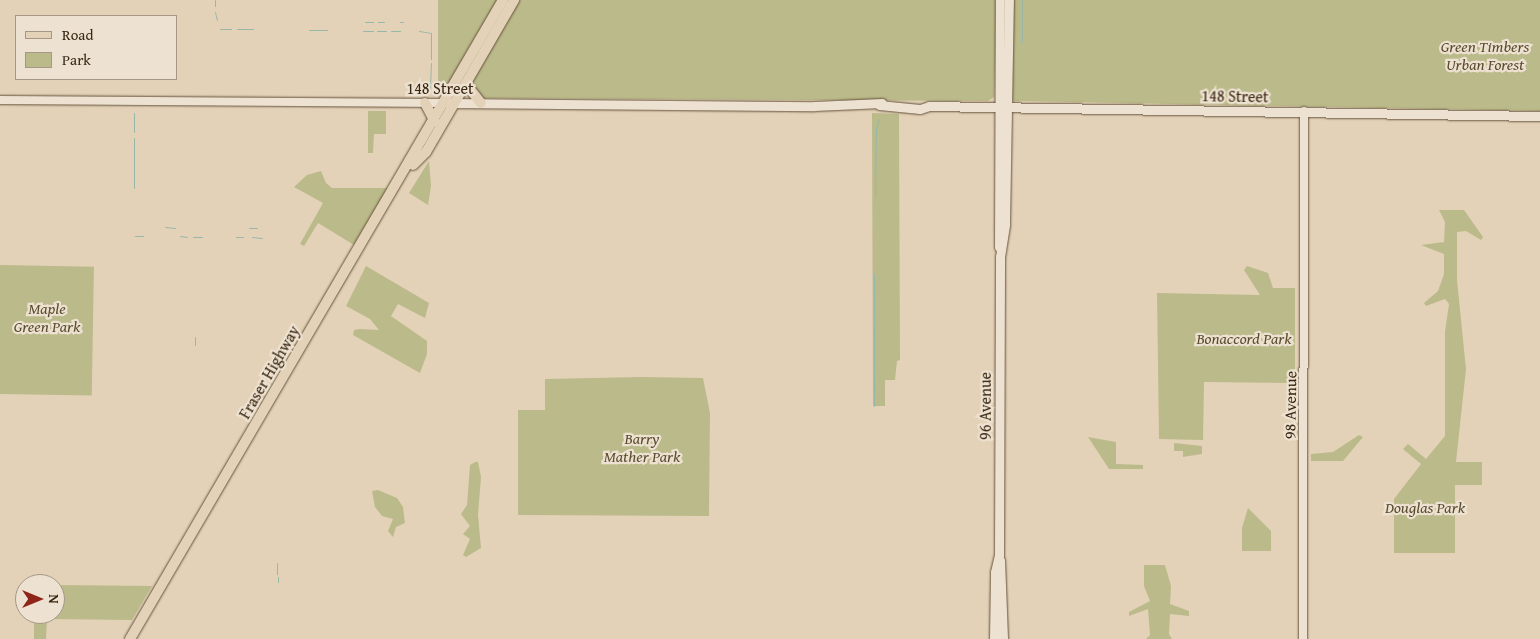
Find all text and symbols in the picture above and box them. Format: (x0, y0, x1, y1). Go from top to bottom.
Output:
legend (15, 15, 178, 80)
text: Road (62, 24, 93, 45)
park label: Green Timbers Urban Forest (1441, 36, 1529, 74)
text: Park (62, 49, 91, 70)
street label: 148 Street (406, 78, 474, 98)
street label: 148 Street (1201, 86, 1269, 106)
park label: Maple Green Park (14, 298, 80, 336)
street label: Fraser Highway (235, 322, 303, 422)
park label: Bonaccord Park (1196, 328, 1292, 348)
street label: 98 Avenue (1280, 371, 1300, 439)
street label: 96 Avenue (975, 372, 995, 440)
park label: Barry Mather Park (604, 428, 680, 466)
park label: Douglas Park (1385, 497, 1465, 517)
north arrow (15, 574, 65, 624)
text: N (44, 594, 64, 604)

